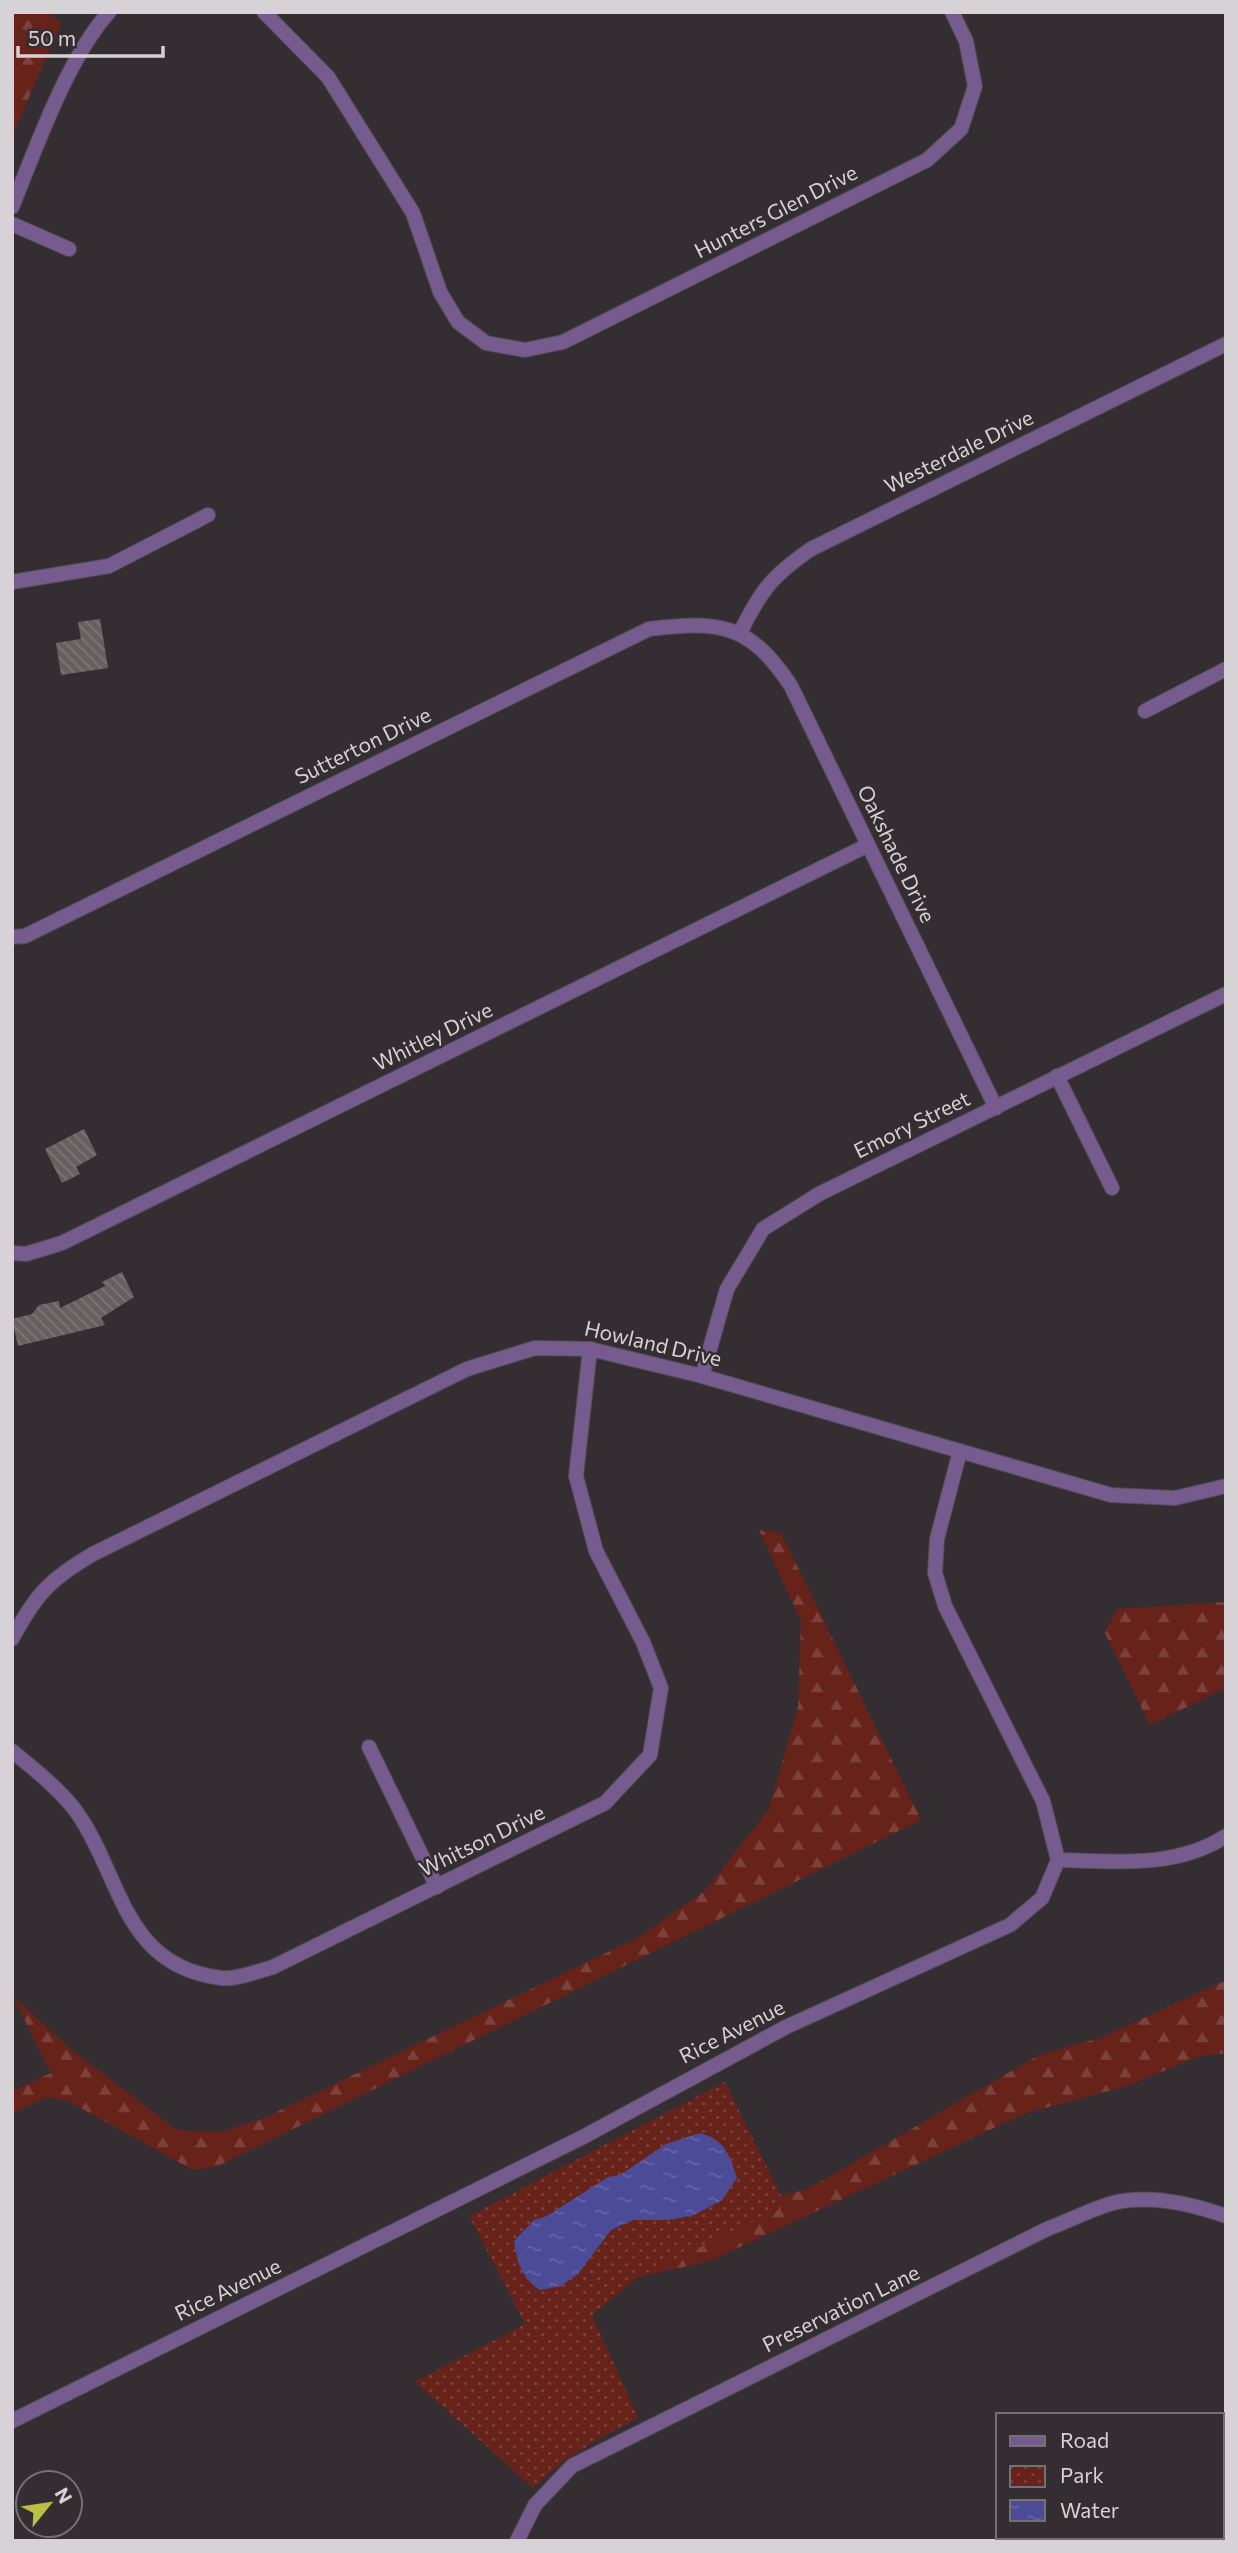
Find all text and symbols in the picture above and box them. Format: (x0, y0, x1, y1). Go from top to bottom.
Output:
scale bar (18, 14, 163, 58)
text: 50 m (28, 25, 76, 50)
street label: Hunters Glen Drive (690, 159, 861, 262)
street label: Westerdale Drive (880, 404, 1037, 497)
street label: Sutterton Drive (290, 701, 435, 788)
street label: Oakshade Drive (853, 780, 941, 926)
street label: Whitley Drive (369, 996, 496, 1075)
street label: Emory Street (849, 1085, 973, 1162)
street label: Howland Drive (582, 1315, 724, 1370)
street label: Whitson Drive (415, 1799, 548, 1881)
street label: Rice Avenue (674, 1993, 788, 2068)
street label: Rice Avenue (170, 2252, 284, 2325)
street label: Preservation Lane (758, 2259, 923, 2356)
legend (996, 2413, 1224, 2539)
text: Road (1060, 2427, 1109, 2452)
text: Park (1060, 2462, 1104, 2487)
north arrow (14, 2469, 84, 2539)
text: N (51, 2483, 78, 2507)
text: Water (1060, 2497, 1119, 2522)

